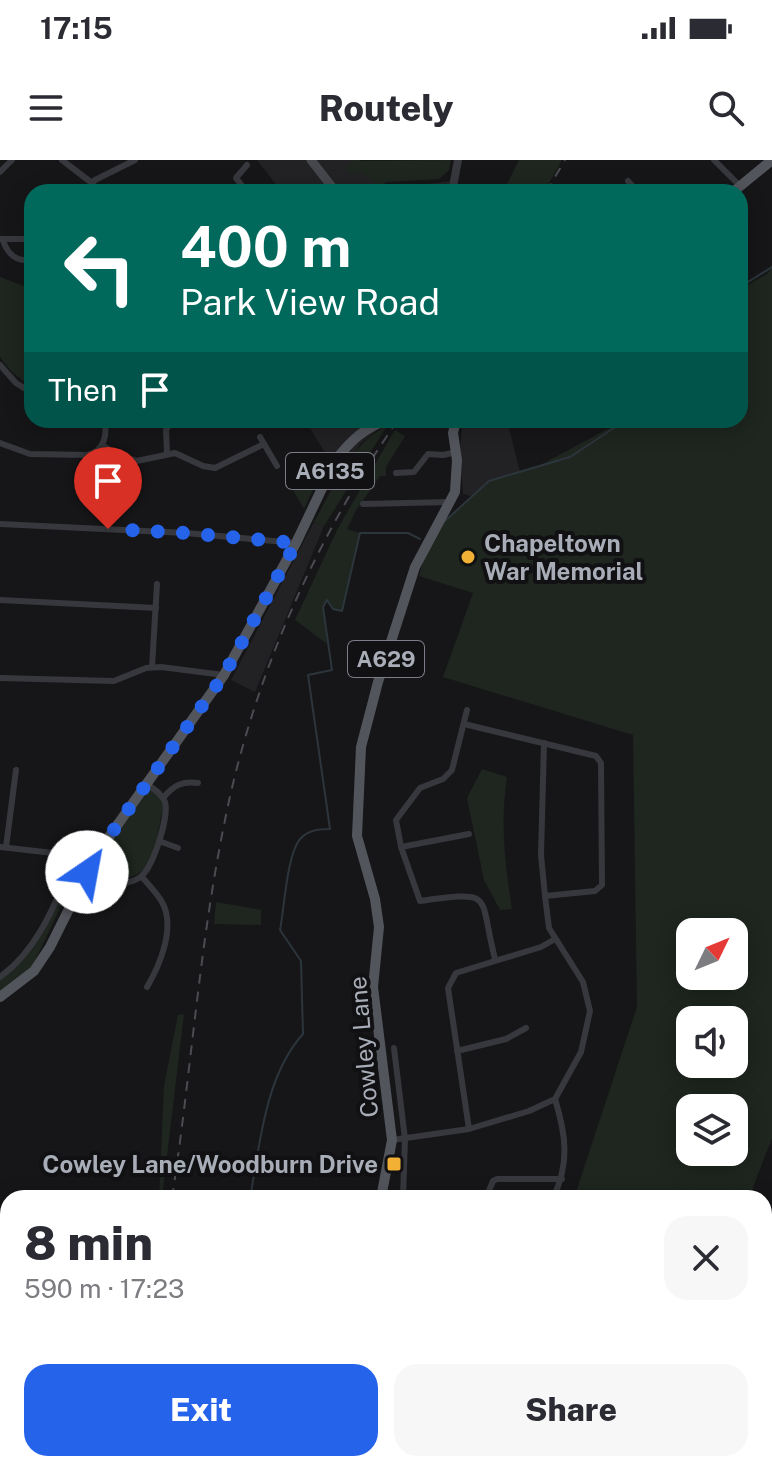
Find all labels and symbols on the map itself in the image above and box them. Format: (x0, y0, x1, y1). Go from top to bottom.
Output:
pin (74, 447, 142, 529)
road number: A6135 (286, 453, 374, 489)
place label: Chapeltown War Memorial (484, 529, 644, 585)
marker: Chapeltown War Memorial (459, 548, 477, 566)
road number: A629 (348, 641, 424, 677)
position arrow (45, 830, 129, 914)
north arrow (676, 918, 748, 990)
street label: Cowley Lane (343, 975, 383, 1119)
place label: Cowley Lane/Woodburn Drive (42, 1150, 378, 1178)
marker: Cowley Lane/Woodburn Drive (385, 1155, 403, 1173)

